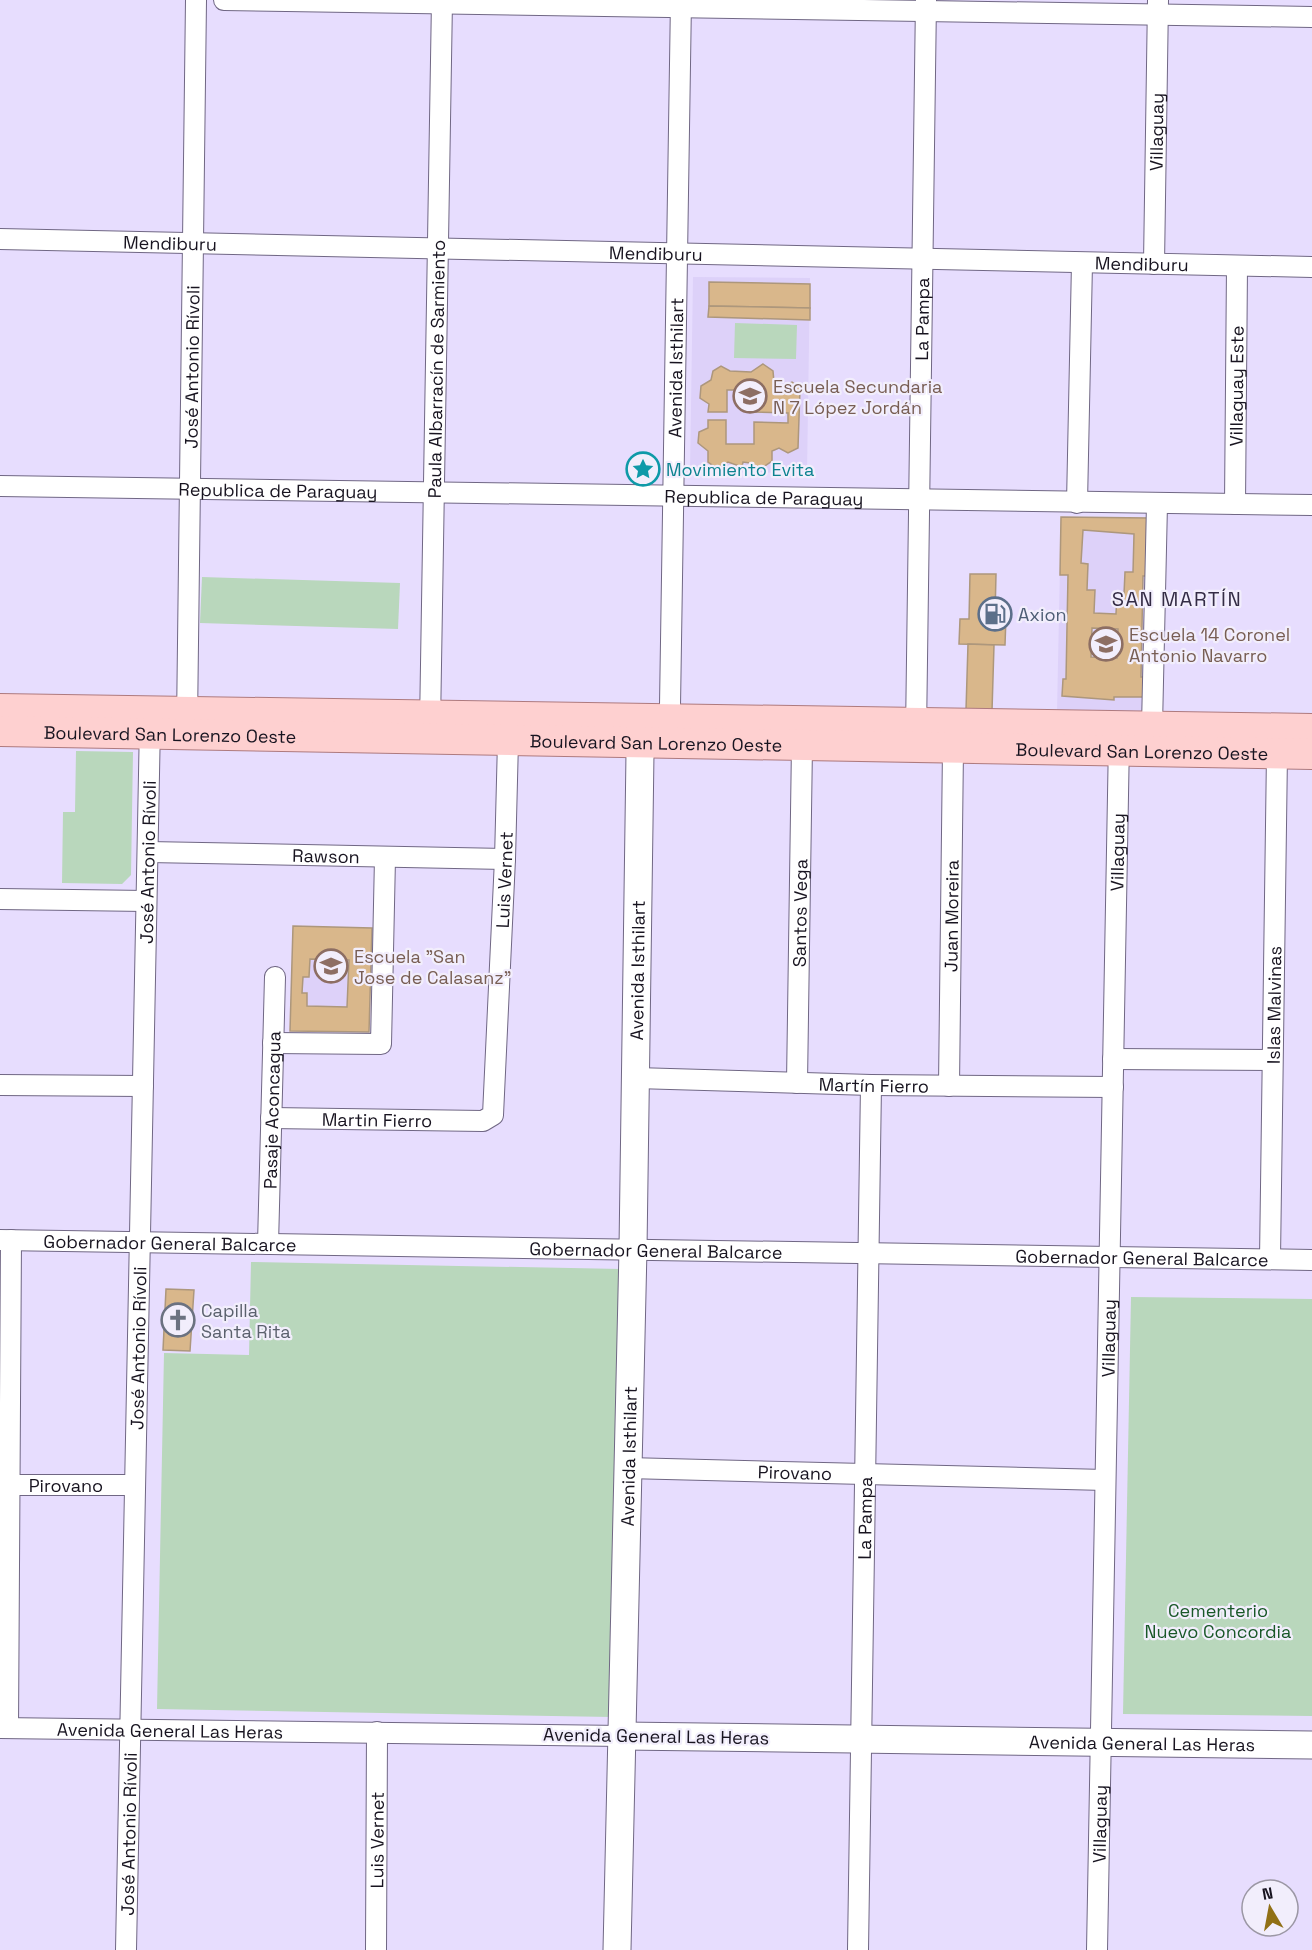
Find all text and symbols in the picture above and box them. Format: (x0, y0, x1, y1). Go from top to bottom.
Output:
street label: Villaguay (1144, 93, 1168, 171)
street label: Mendiburu (123, 230, 217, 255)
street label: Paula Albarracín de Sarmiento (422, 240, 450, 498)
street label: Mendiburu (609, 240, 703, 265)
street label: Mendiburu (1095, 251, 1189, 276)
street label: La Pampa (910, 277, 934, 361)
street label: José Antonio Rívoli (179, 285, 204, 449)
street label: Avenida Isthilart (663, 297, 688, 438)
street label: Villaguay Este (1224, 325, 1248, 447)
place label: Escuela Secundaria N 7 López Jordán (773, 375, 942, 419)
school or university icon: Escuela Secundaria N 7 López Jordán (732, 378, 768, 414)
place icon: Movimiento Evita (625, 451, 661, 487)
place label: Movimiento Evita (666, 458, 814, 481)
street label: Republica de Paraguay (178, 477, 378, 503)
street label: Republica de Paraguay (664, 484, 864, 510)
district label: SAN MARTÍN (1112, 586, 1242, 612)
fuel station icon: Axion (977, 596, 1013, 632)
place label: Axion (1018, 603, 1067, 626)
place label: Escuela 14 Coronel Antonio Navarro (1129, 623, 1290, 667)
school or university icon: Escuela 14 Coronel Antonio Navarro (1088, 626, 1124, 662)
street label: Boulevard San Lorenzo Oeste (43, 720, 297, 748)
street label: Boulevard San Lorenzo Oeste (529, 729, 782, 756)
street label: Boulevard San Lorenzo Oeste (1015, 737, 1268, 765)
street label: José Antonio Rívoli (134, 780, 160, 944)
street label: Villaguay (1105, 813, 1129, 892)
street label: Luis Vernet (490, 831, 517, 929)
street label: Rawson (292, 843, 360, 868)
street label: Santos Vega (787, 859, 812, 967)
street label: Juan Moreira (939, 860, 963, 972)
street label: Avenida Isthilart (624, 900, 649, 1041)
place label: Escuela "San Jose de Calasanz" (354, 945, 511, 989)
street label: Islas Malvinas (1261, 946, 1286, 1064)
school or university icon: Escuela "San Jose de Calasanz" (313, 948, 349, 984)
street label: Pasaje Aconcagua (258, 1031, 285, 1189)
street label: Martín Fierro (818, 1072, 929, 1097)
street label: Martin Fierro (322, 1107, 432, 1132)
street label: Gobernador General Balcarce (43, 1229, 297, 1256)
street label: Gobernador General Balcarce (529, 1237, 783, 1263)
street label: Gobernador General Balcarce (1015, 1244, 1269, 1271)
street label: José Antonio Rívoli (125, 1266, 151, 1430)
place label: Capilla Santa Rita (201, 1299, 291, 1343)
street label: Villaguay (1096, 1299, 1120, 1377)
church icon: Capilla Santa Rita (160, 1302, 196, 1338)
street label: Avenida Isthilart (615, 1386, 641, 1527)
street label: Pirovano (757, 1460, 832, 1485)
street label: Pirovano (29, 1474, 103, 1497)
street label: La Pampa (852, 1476, 877, 1560)
park label: Cementerio Nuevo Concordia (1145, 1599, 1291, 1643)
street label: Avenida General Las Heras (57, 1717, 283, 1743)
street label: Avenida General Las Heras (543, 1723, 769, 1749)
street label: Avenida General Las Heras (1029, 1730, 1255, 1756)
street label: José Antonio Rívoli (115, 1752, 141, 1916)
street label: Villaguay (1087, 1785, 1112, 1863)
street label: Luis Vernet (365, 1792, 388, 1888)
north arrow (1240, 1878, 1300, 1938)
text: N (1260, 1882, 1275, 1905)

